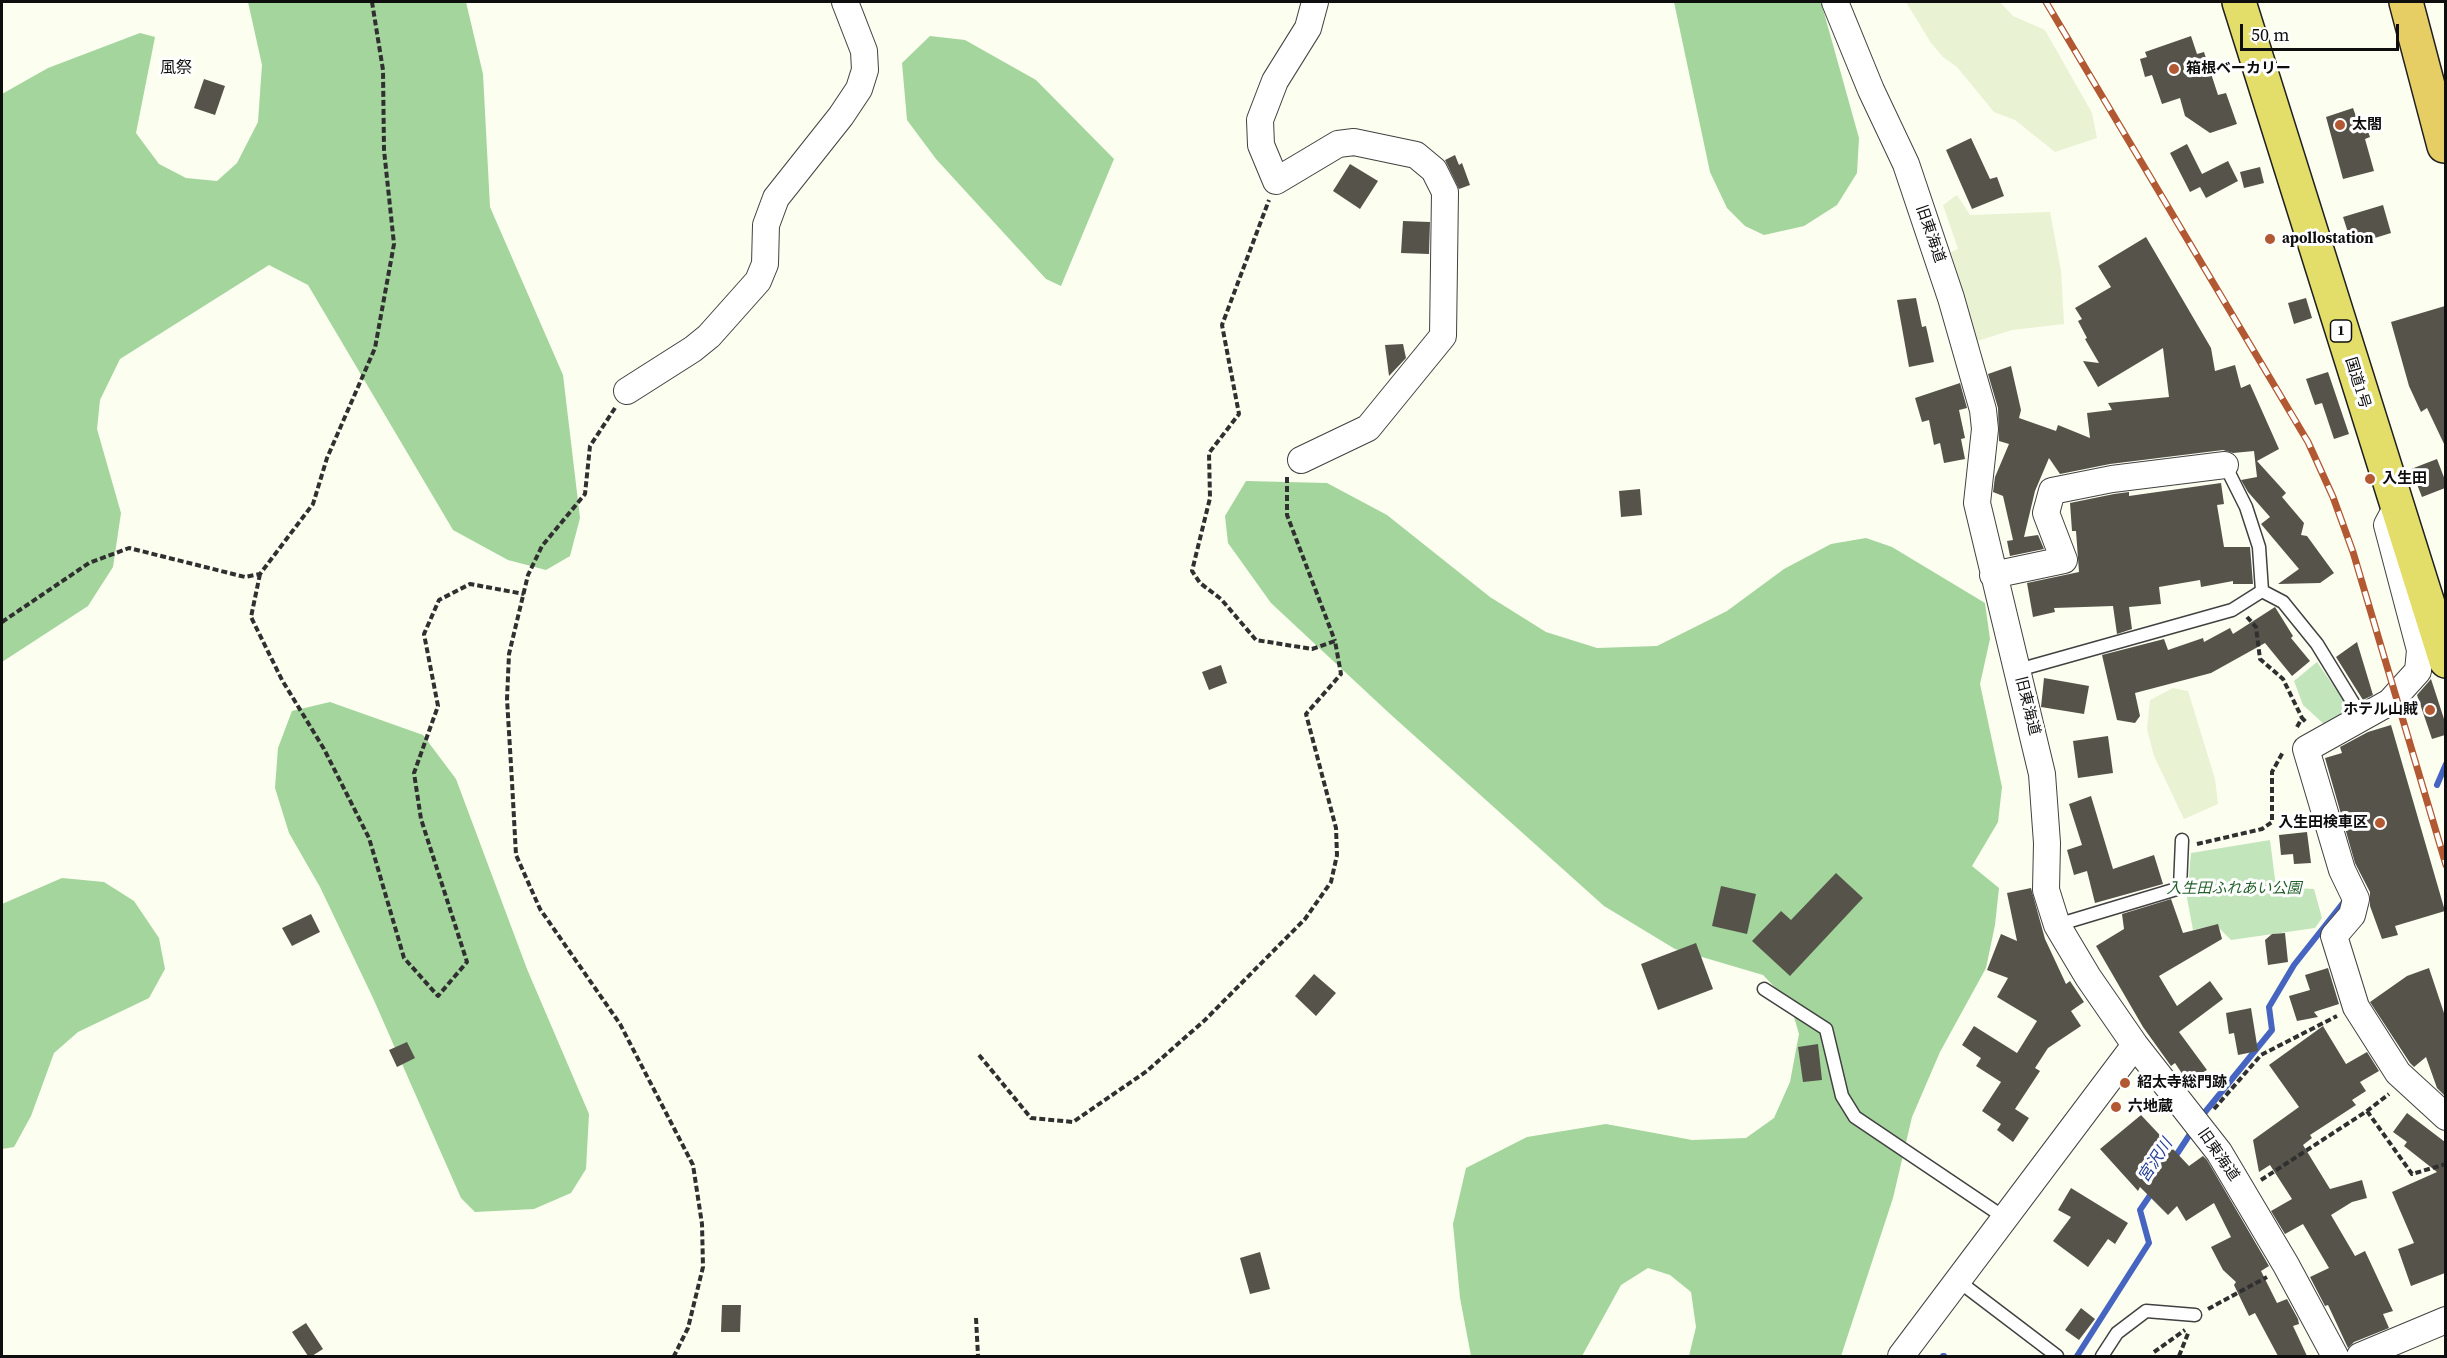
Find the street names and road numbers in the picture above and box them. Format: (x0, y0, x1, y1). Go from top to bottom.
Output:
street label: 旧東海道 (1912, 203, 1948, 265)
road number: 1 (2330, 320, 2352, 342)
street label: 国道1号 (2341, 355, 2373, 411)
street label: 旧東海道 (2011, 675, 2043, 737)
street label: 旧東海道 (2193, 1125, 2243, 1185)

